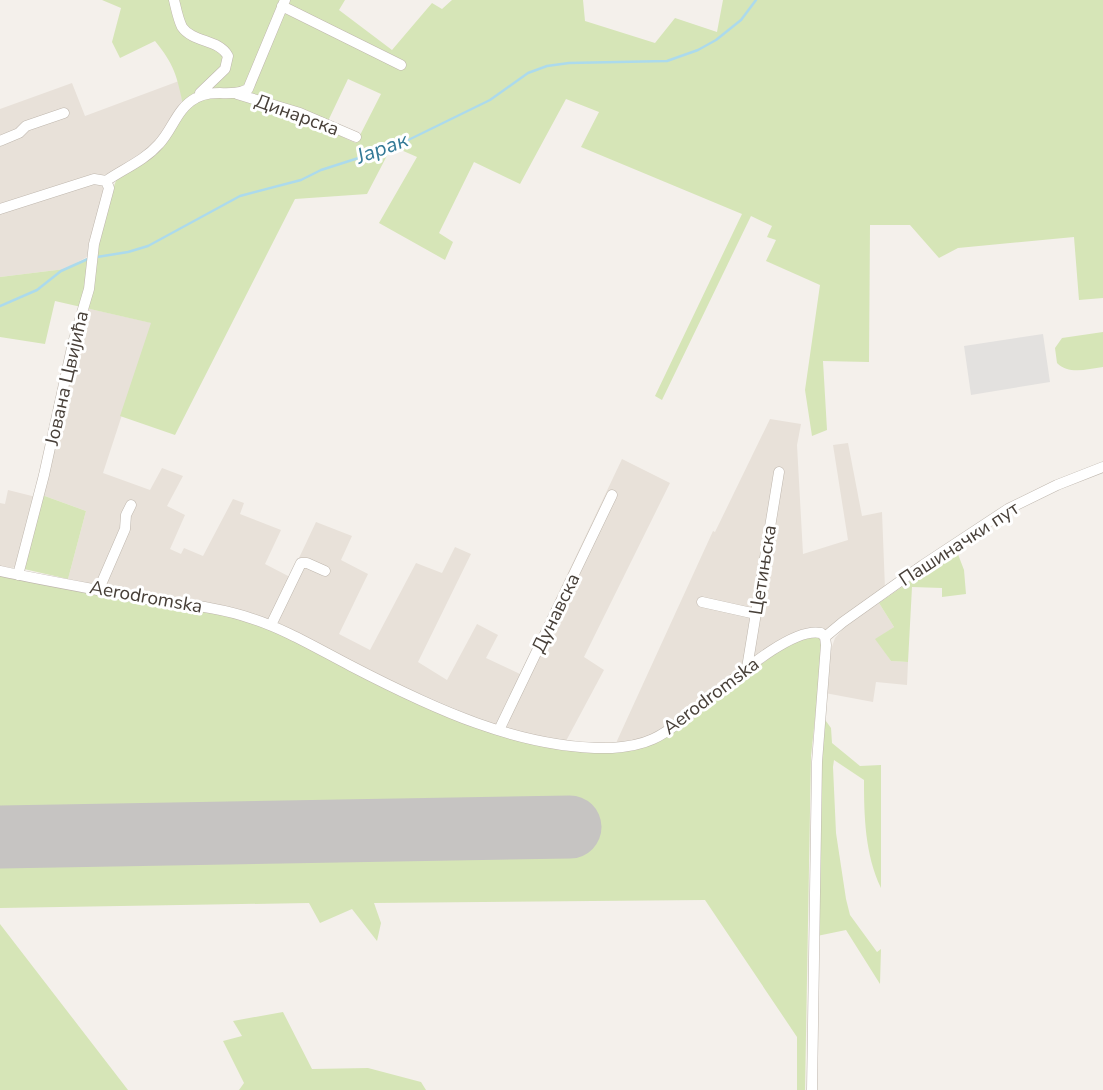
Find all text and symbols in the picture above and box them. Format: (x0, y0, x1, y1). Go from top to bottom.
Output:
street label: Динарска (251, 88, 343, 142)
water label: Јарак (351, 125, 413, 171)
street label: Јована Цвијића (39, 308, 95, 449)
street label: Пашиначки пут (894, 495, 1025, 593)
street label: Цетињска (743, 523, 783, 617)
street label: Дунавска (526, 569, 586, 657)
street label: Aerodromska (87, 574, 205, 620)
street label: Aerodromska (658, 651, 764, 741)

